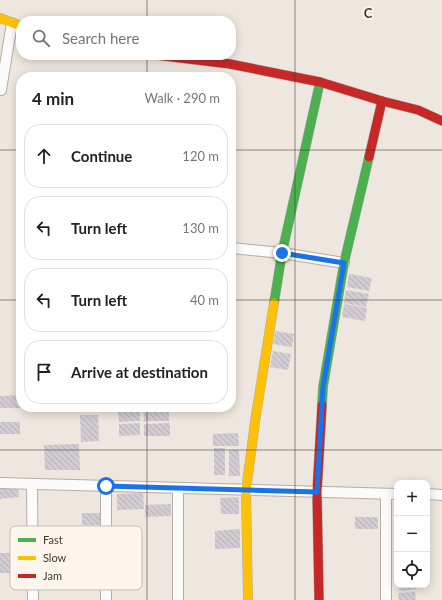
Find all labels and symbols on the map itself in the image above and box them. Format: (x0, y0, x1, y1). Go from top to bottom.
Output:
text: C (364, 5, 373, 21)
route end (273, 244, 291, 262)
route start (97, 477, 115, 495)
legend (10, 526, 142, 590)
text: Fast (43, 533, 63, 546)
text: Slow (43, 551, 67, 564)
text: Jam (43, 569, 62, 582)

